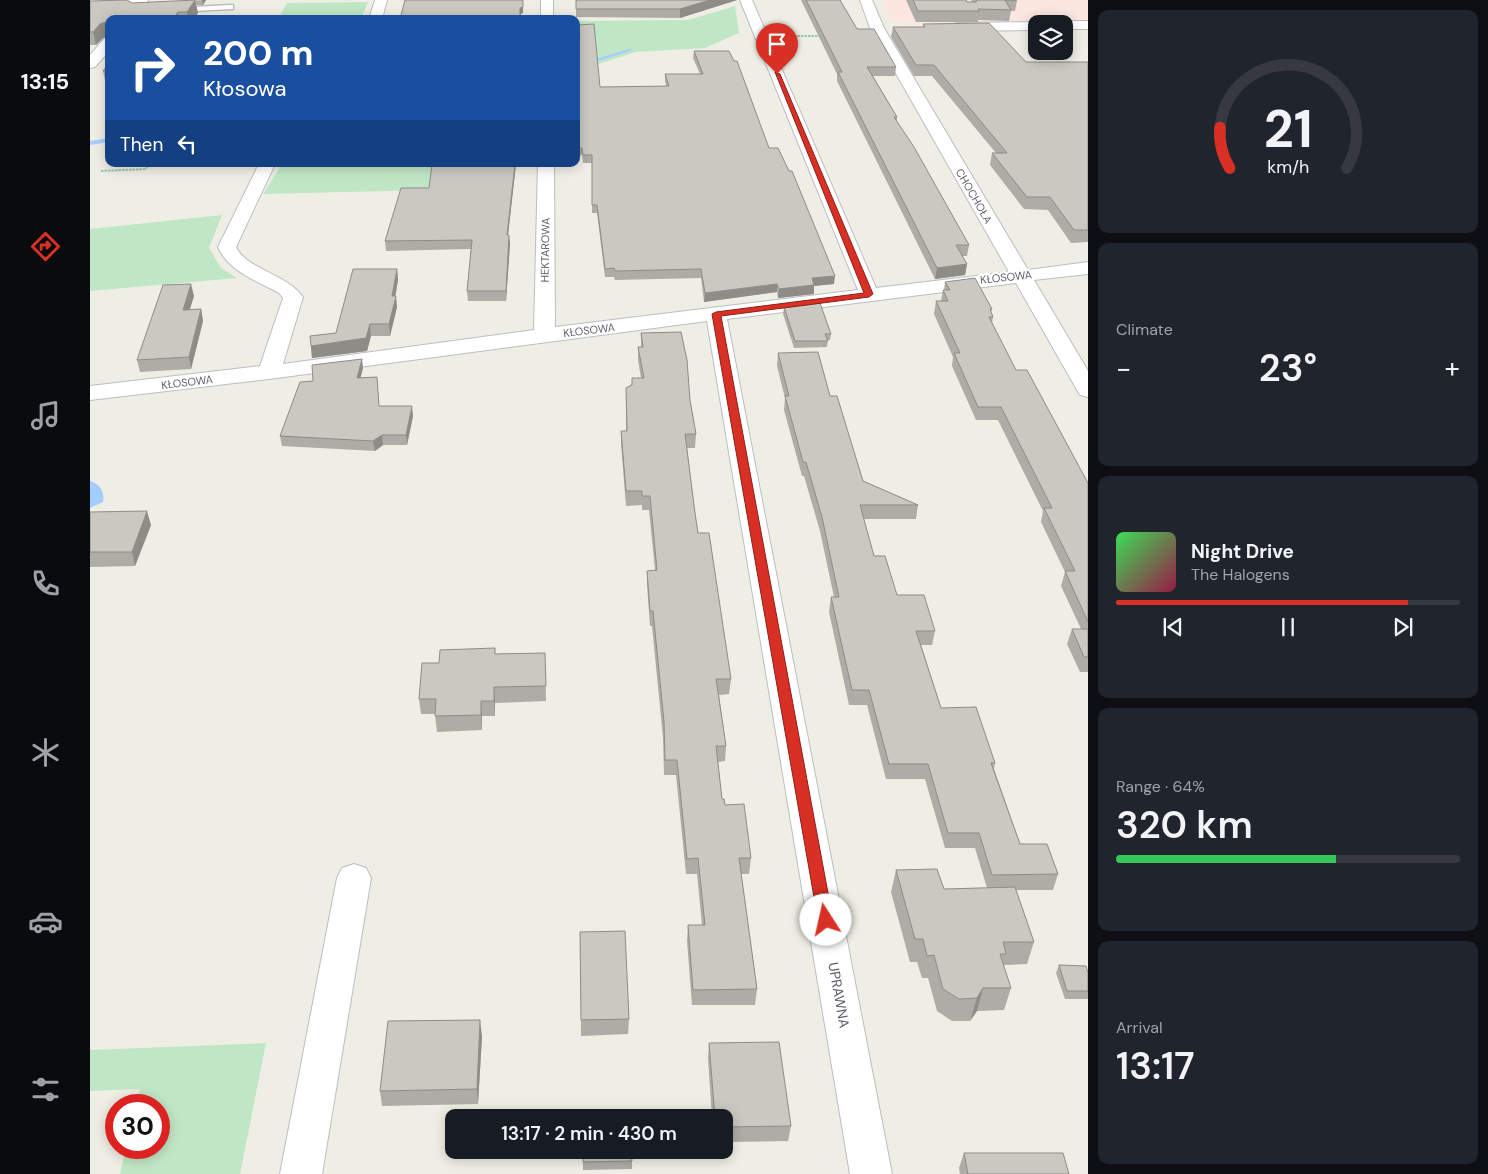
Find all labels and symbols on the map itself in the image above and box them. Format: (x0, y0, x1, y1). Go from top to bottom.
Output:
pin (756, 23, 798, 74)
street label: CHOCHOŁA (953, 166, 995, 226)
street label: HEKTAROWA (537, 218, 553, 282)
street label: KŁOSOWA (979, 267, 1033, 287)
street label: KŁOSOWA (562, 320, 616, 340)
street label: KŁOSOWA (160, 372, 214, 392)
position arrow (799, 893, 851, 945)
street label: UPRAWNA (824, 961, 854, 1029)
speed limit sign: 30 (105, 1094, 170, 1159)

